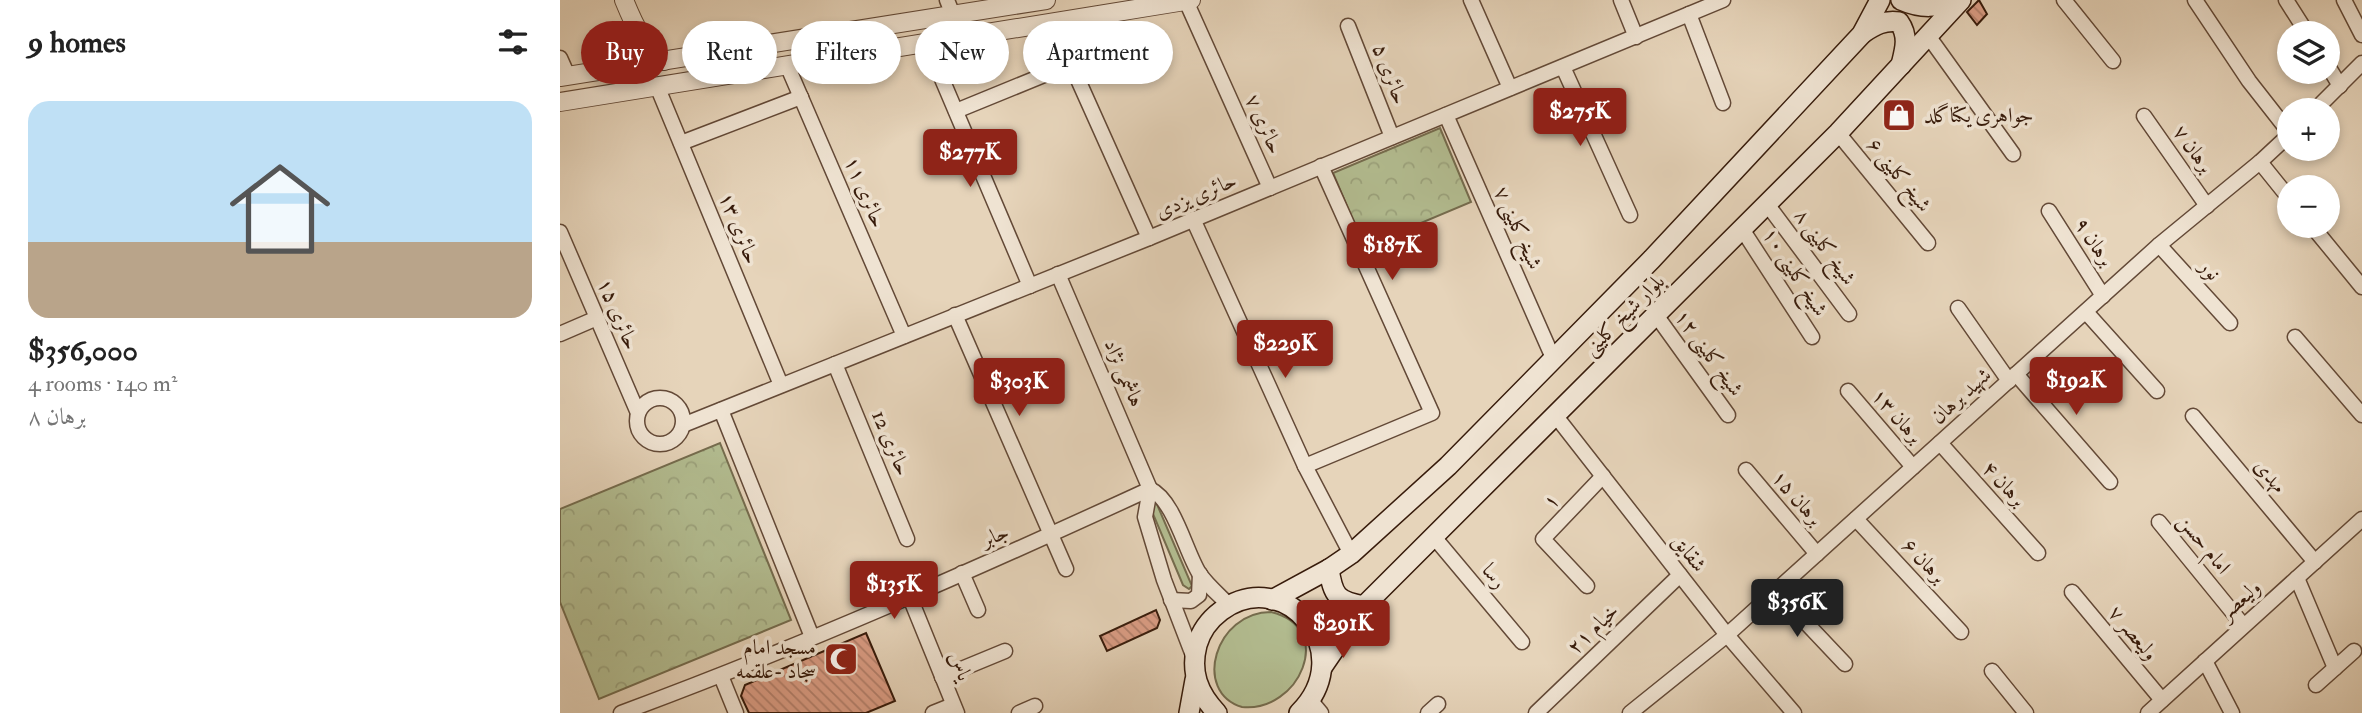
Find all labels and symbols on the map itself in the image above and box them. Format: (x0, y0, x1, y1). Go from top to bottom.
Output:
street label: حائری ۵ (1366, 40, 1414, 108)
pin: $275K (1531, 88, 1629, 148)
street label: حائری ۷ (1239, 90, 1289, 158)
shop icon: جواهری یکتاگلد (1880, 96, 1918, 134)
place label: جواهری یکتاگلد (1924, 102, 2034, 129)
street label: برهان ۷ (2167, 120, 2219, 179)
pin: $277K (921, 130, 1019, 189)
street label: شیخ کلینی ۶ (1857, 132, 1937, 221)
street label: حائری ۱۱ (838, 152, 892, 232)
street label: حائری یزدی (1151, 167, 1241, 225)
street label: شیخ کلینی ۷ (1483, 182, 1548, 276)
street label: حائری ۱۳ (712, 188, 766, 268)
street label: شیخ کلینی ۸ (1784, 203, 1862, 294)
street label: برهان ۹ (2068, 212, 2120, 272)
pin: $187K (1343, 222, 1441, 282)
street label: شیخ کلینی ۱۰ (1752, 222, 1834, 324)
street label: نور (2192, 252, 2227, 286)
street label: بلوار شیخ کلینی (1577, 268, 1674, 365)
street label: حائری ۱۵ (591, 274, 645, 354)
street label: شیخ کلینی ۱۲ (1664, 304, 1749, 405)
pin: $229K (1236, 320, 1334, 380)
street label: هاشمی نژاد (1098, 335, 1150, 411)
pin: $303K (970, 358, 1068, 418)
pin: $192K (2027, 358, 2125, 417)
street label: شهید برهان (1925, 362, 1997, 430)
street label: برهان ۱۳ (1865, 383, 1929, 450)
street label: حائری 12 (865, 406, 917, 480)
street label: مهدی (2248, 453, 2292, 499)
street label: برهان ۴ (1976, 455, 2032, 513)
street label: برهان ۱۵ (1766, 464, 1829, 532)
street label: ۱ (1537, 487, 1565, 515)
street label: امام حسن (2168, 508, 2237, 582)
street label: جابر (975, 518, 1013, 555)
street label: شقایق (1666, 528, 1712, 578)
street label: برهان ۶ (1896, 532, 1952, 590)
street label: رسا (1476, 558, 1512, 594)
pin: $135K (845, 562, 943, 621)
street label: ولیعصر (2212, 574, 2267, 627)
pin: $356K (1748, 580, 1846, 639)
street label: خیام ۲۱ (1561, 598, 1628, 663)
pin: $291K (1294, 600, 1392, 660)
street label: ولیعصر ۷ (2102, 600, 2164, 666)
place label: مسجد امام سجاد -علقمه (736, 634, 816, 685)
mosque icon: مسجد امام سجاد -علقمه (822, 640, 860, 678)
street label: یاس (942, 647, 978, 686)

